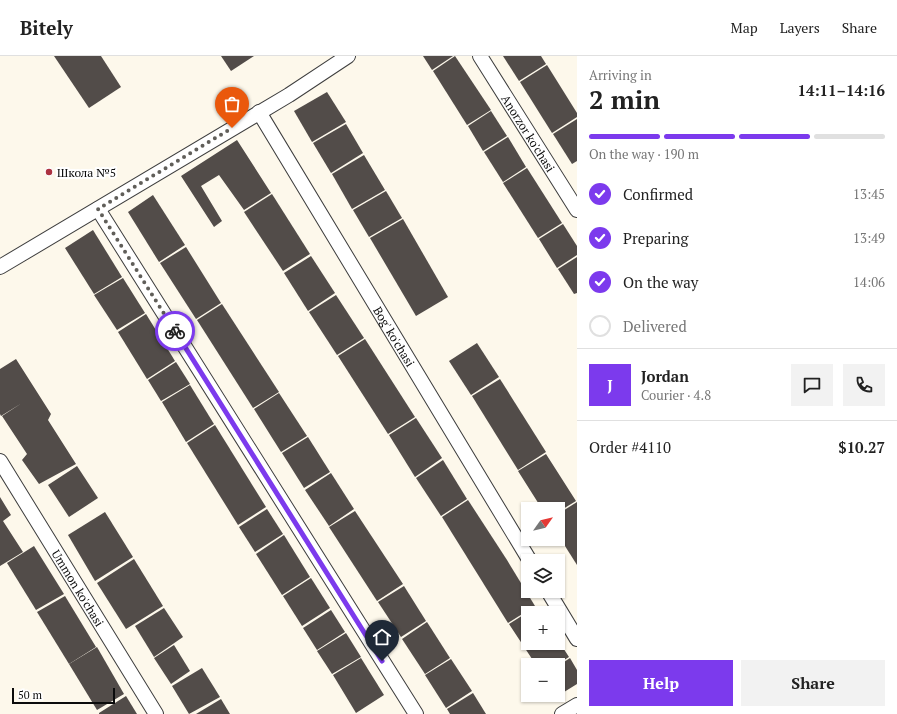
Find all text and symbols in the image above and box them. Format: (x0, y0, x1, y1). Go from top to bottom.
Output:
text: Bitely (20, 15, 73, 40)
text: Map (731, 18, 758, 37)
text: Layers (780, 18, 820, 37)
text: Share (842, 18, 877, 37)
text: Arriving in (589, 66, 652, 84)
text: 14:11–14:16 (798, 80, 885, 100)
text: 2 min (589, 82, 660, 116)
pin (215, 87, 249, 128)
street label: Anorzor ko'chasi (499, 92, 559, 175)
icon: bag (221, 93, 243, 115)
text: On the way · 190 m (589, 145, 699, 163)
place label: Школа №5 (57, 165, 116, 180)
marker: Школа №5 (44, 167, 54, 177)
icon: check (589, 183, 611, 205)
text: Confirmed (623, 184, 693, 204)
text: 13:45 (853, 185, 885, 203)
icon: check (589, 227, 611, 249)
text: Preparing (623, 228, 688, 248)
text: 13:49 (853, 229, 885, 247)
icon: check (589, 271, 611, 293)
text: On the way (623, 272, 698, 292)
text: 14:06 (853, 273, 885, 291)
street label: Bog' ko'chasi (371, 304, 418, 369)
courier (155, 311, 195, 351)
text: Delivered (623, 316, 687, 336)
icon: bike (164, 320, 186, 342)
button: chat (791, 364, 833, 406)
button: phone (843, 364, 885, 406)
text: Jordan (641, 366, 689, 386)
text: J (607, 375, 613, 395)
text: Courier · 4.8 (641, 386, 711, 404)
text: Order #4110 (589, 437, 671, 457)
text: $10.27 (838, 437, 885, 457)
north arrow (521, 502, 565, 546)
map controls (521, 502, 565, 702)
street label: Ummon ko'chasi (49, 547, 108, 629)
button: layers (521, 554, 565, 598)
button: + (521, 606, 565, 650)
pin (365, 620, 399, 661)
icon: home (371, 626, 393, 648)
button: − (521, 658, 565, 702)
button: Help (589, 660, 733, 706)
button: Share (741, 660, 885, 706)
scale bar (12, 686, 115, 705)
text: 50 m (18, 688, 42, 702)

